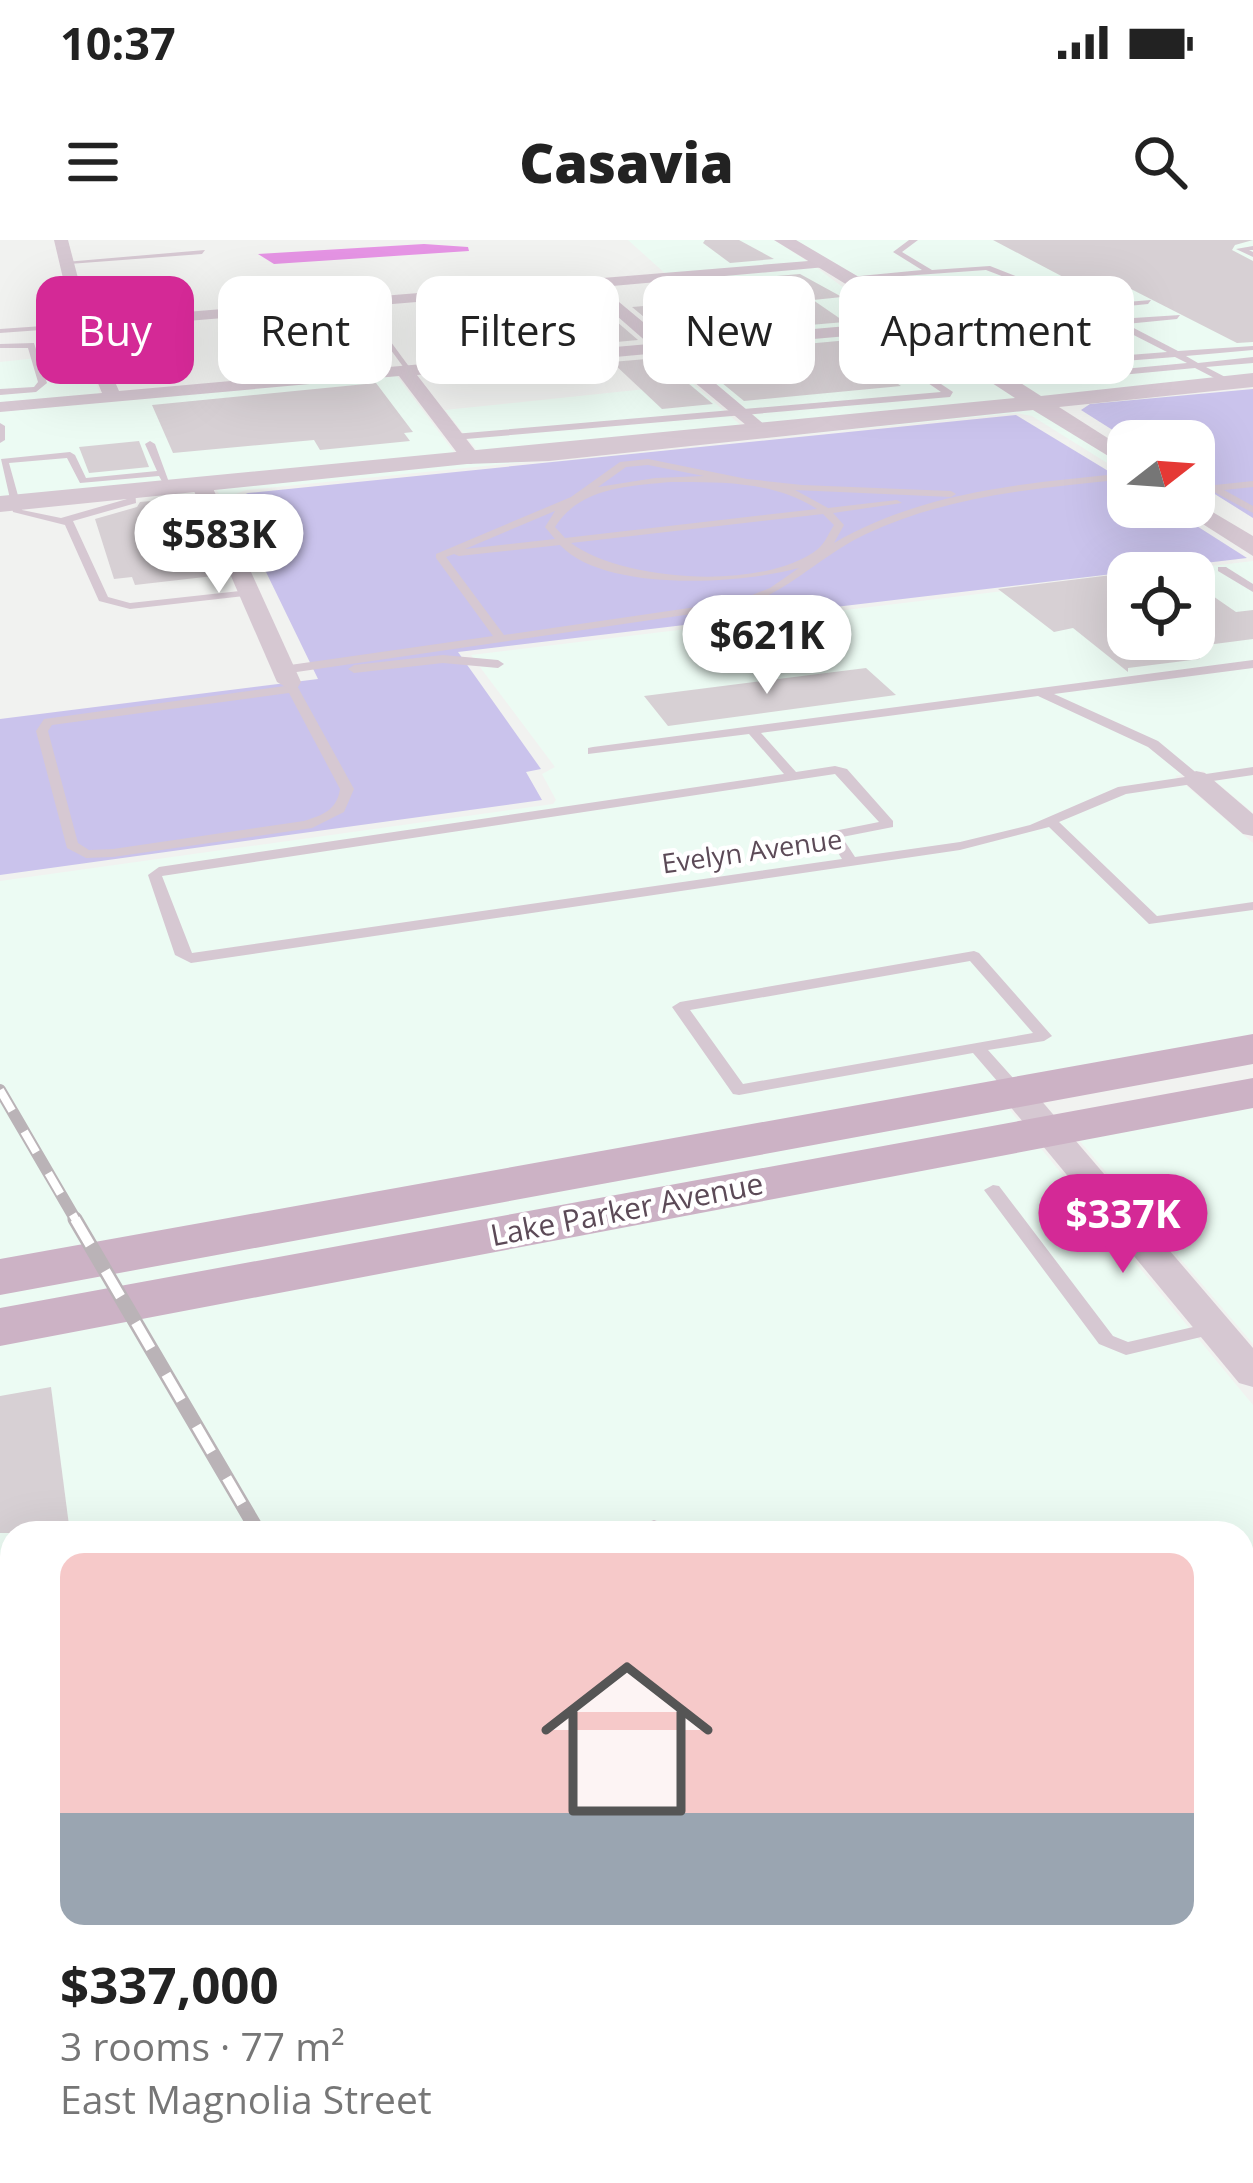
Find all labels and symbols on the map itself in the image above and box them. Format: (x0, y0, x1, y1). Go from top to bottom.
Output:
north arrow (1107, 420, 1215, 528)
pin: $583K (135, 494, 303, 596)
pin: $621K (683, 595, 851, 697)
street label: Evelyn Avenue (659, 820, 844, 881)
street label: Lake Parker Avenue (487, 1162, 766, 1255)
pin: $337K (1039, 1174, 1207, 1276)

